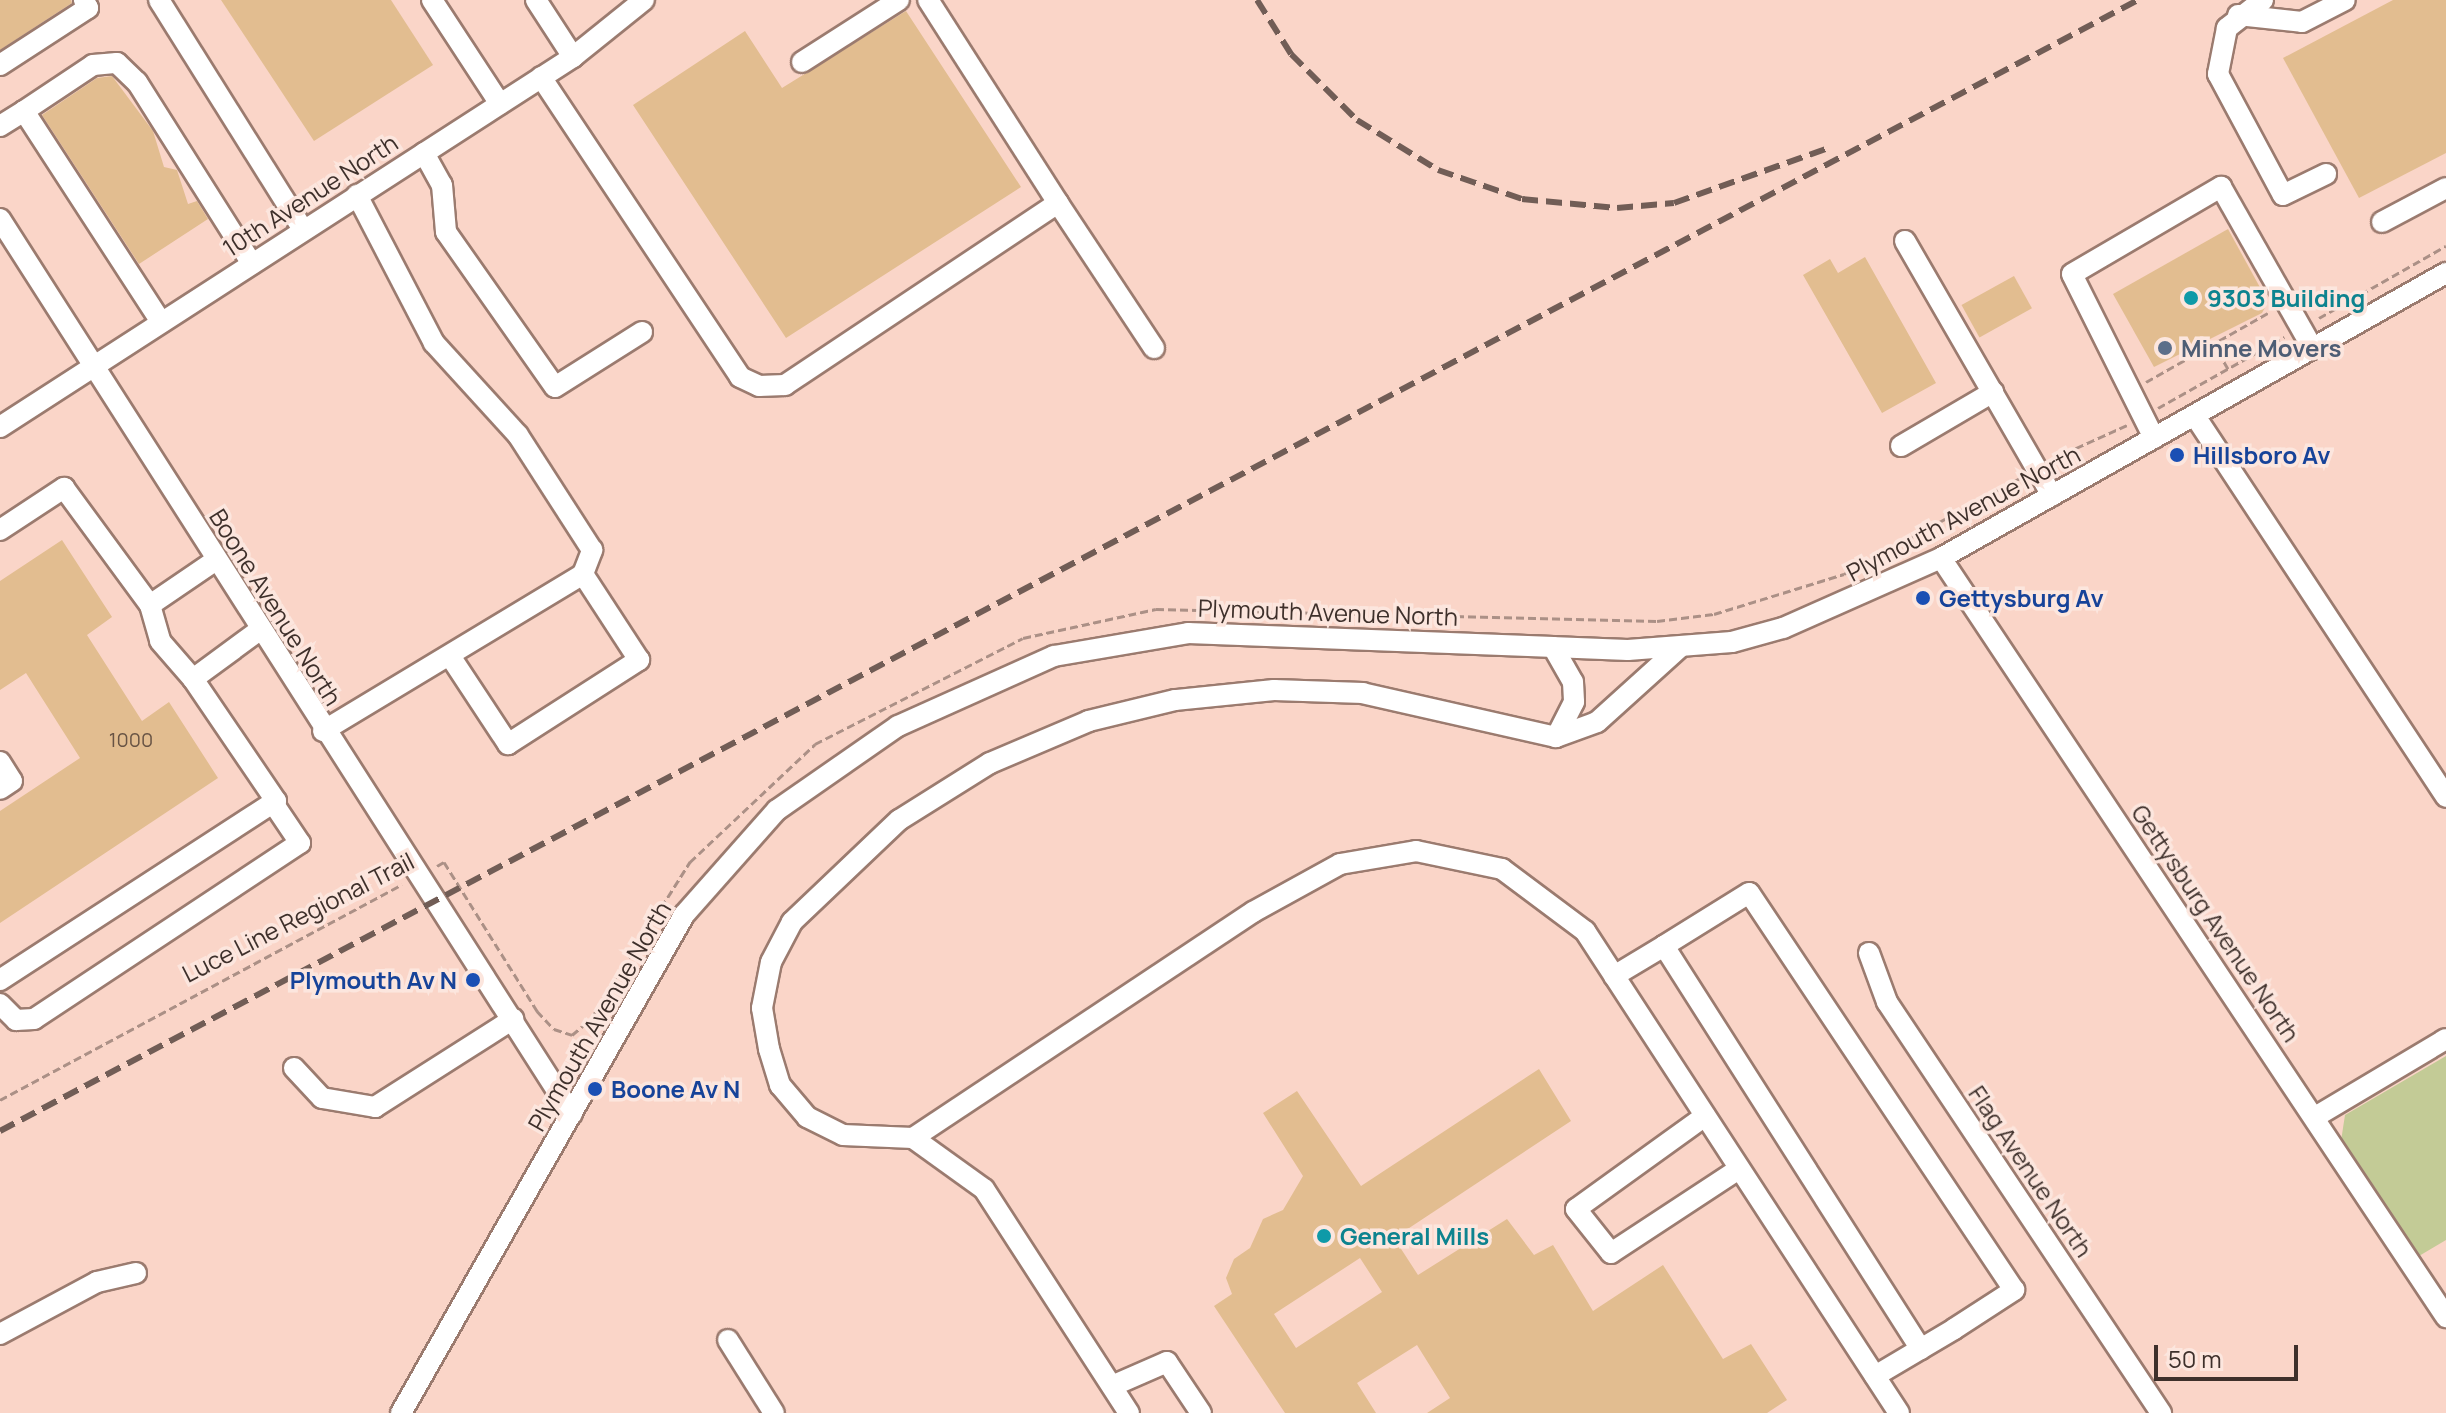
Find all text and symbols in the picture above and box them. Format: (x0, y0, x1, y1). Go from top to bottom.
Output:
street label: 10th Avenue North (217, 128, 403, 262)
place label: 9303 Building (2207, 284, 2365, 312)
marker: 9303 Building (2182, 289, 2200, 307)
place label: Minne Movers (2181, 334, 2342, 362)
marker: Minne Movers (2156, 339, 2174, 357)
street label: Plymouth Avenue North (1841, 439, 2085, 587)
place label: Hillsboro Av (2193, 441, 2330, 469)
marker: Hillsboro Av (2168, 446, 2186, 464)
street label: Boone Avenue North (204, 503, 348, 711)
place label: Gettysburg Av (1939, 584, 2104, 612)
marker: Gettysburg Av (1914, 589, 1932, 607)
street label: Plymouth Avenue North (1197, 593, 1459, 631)
house number: 1000 (109, 727, 153, 751)
street label: Gettysburg Avenue North (2126, 799, 2306, 1047)
street label: Luce Line Regional Trail (177, 846, 419, 988)
street label: Plymouth Avenue North (521, 896, 677, 1136)
place label: Plymouth Av N (290, 966, 457, 994)
marker: Plymouth Av N (464, 971, 482, 989)
place label: Boone Av N (611, 1075, 740, 1103)
marker: Boone Av N (586, 1080, 604, 1098)
street label: Flag Avenue North (1963, 1080, 2099, 1262)
place label: General Mills (1340, 1222, 1489, 1250)
marker: General Mills (1315, 1227, 1333, 1245)
scale bar (2158, 1329, 2302, 1379)
text: 50 m (2168, 1342, 2222, 1375)

